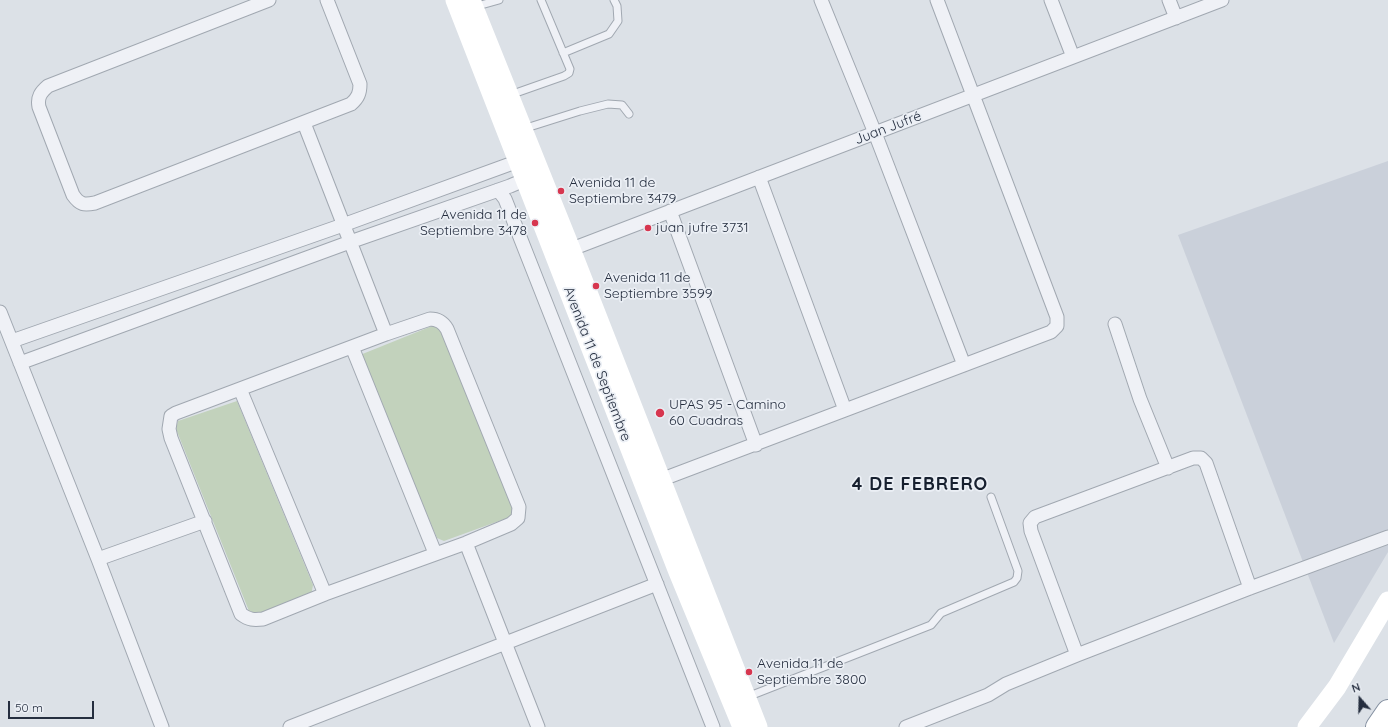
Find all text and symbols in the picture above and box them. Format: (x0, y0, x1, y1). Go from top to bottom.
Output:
street label: Juan Jufré (852, 108, 924, 148)
place label: Avenida 11 de Septiembre 3479 (569, 175, 676, 208)
marker: Avenida 11 de Septiembre 3479 (556, 186, 566, 196)
place label: Avenida 11 de Septiembre 3478 (420, 207, 527, 240)
marker: Avenida 11 de Septiembre 3478 (530, 218, 540, 228)
place label: juan jufre 3731 (656, 220, 749, 236)
marker: juan jufre 3731 (643, 223, 653, 233)
place label: Avenida 11 de Septiembre 3599 (604, 270, 713, 302)
marker: Avenida 11 de Septiembre 3599 (591, 281, 601, 291)
street label: Avenida 11 de Septiembre (560, 284, 634, 444)
place label: UPAS 95 - Camino 60 Cuadras (669, 397, 786, 430)
marker: UPAS 95 - Camino 60 Cuadras (654, 407, 666, 419)
district label: 4 DE FEBRERO (852, 474, 988, 496)
place label: Avenida 11 de Septiembre 3800 (757, 656, 867, 688)
marker: Avenida 11 de Septiembre 3800 (744, 667, 754, 677)
north arrow (1340, 679, 1380, 719)
text: N (1350, 680, 1362, 696)
scale bar (10, 693, 96, 719)
text: 50 m (15, 700, 43, 715)

